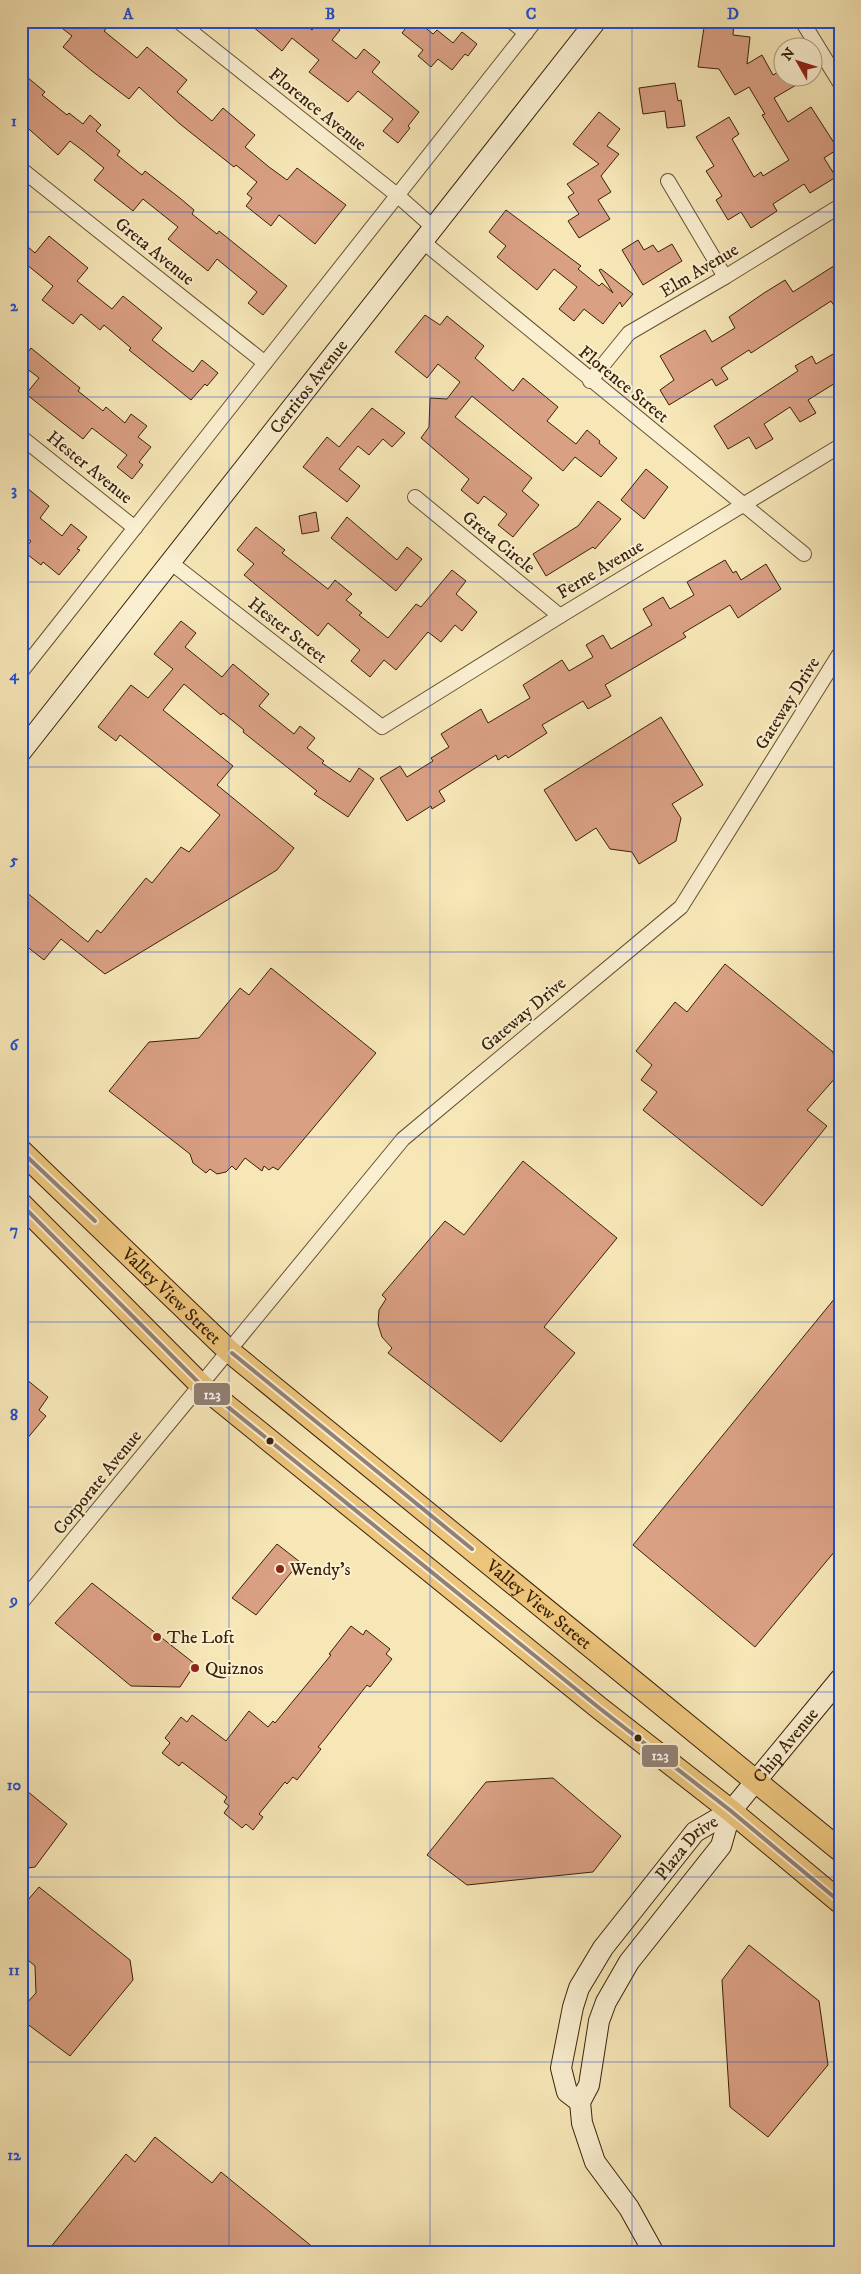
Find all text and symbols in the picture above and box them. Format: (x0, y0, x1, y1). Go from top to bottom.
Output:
text: A (122, 4, 134, 24)
text: B (325, 4, 335, 24)
text: C (526, 4, 536, 24)
text: D (727, 4, 739, 24)
north arrow (774, 38, 824, 88)
text: N (778, 44, 800, 65)
street label: Florence Avenue (264, 64, 371, 156)
text: 1 (11, 111, 17, 131)
street label: Greta Avenue (110, 213, 199, 291)
street label: Elm Avenue (656, 239, 743, 303)
text: 2 (10, 296, 19, 316)
street label: Cerritos Avenue (265, 336, 353, 439)
street label: Florence Street (574, 342, 673, 428)
street label: Hester Avenue (42, 427, 137, 509)
text: 3 (11, 480, 17, 500)
street label: Greta Circle (457, 507, 539, 579)
street label: Ferne Avenue (553, 535, 648, 604)
street label: Hester Street (243, 593, 332, 669)
street label: Gateway Drive (751, 653, 825, 754)
text: 4 (8, 665, 19, 685)
text: 5 (9, 850, 18, 870)
street label: Gateway Drive (476, 973, 571, 1057)
text: 6 (10, 1035, 20, 1055)
text: 7 (10, 1220, 18, 1240)
street label: Valley View Street (116, 1243, 226, 1350)
line badge: 123 (193, 1382, 231, 1406)
text: 123 (203, 1386, 221, 1404)
text: 8 (10, 1405, 18, 1425)
street label: Corporate Avenue (49, 1426, 147, 1539)
unlabelled marker (265, 1436, 275, 1446)
street label: Valley View Street (480, 1555, 596, 1655)
place label: Wendy's (289, 1559, 350, 1581)
marker: Wendy's (274, 1563, 286, 1575)
text: 9 (9, 1590, 18, 1610)
place label: The Loft (167, 1627, 235, 1649)
marker: The Loft (151, 1631, 163, 1643)
place label: Quiznos (205, 1658, 264, 1680)
marker: Quiznos (189, 1662, 201, 1674)
street label: Chip Avenue (749, 1704, 824, 1788)
unlabelled marker (633, 1733, 643, 1743)
line badge: 123 (641, 1744, 679, 1768)
text: 123 (651, 1747, 669, 1765)
text: 10 (7, 1775, 22, 1795)
street label: Plaza Drive (651, 1811, 722, 1885)
text: 11 (8, 1960, 20, 1980)
text: 12 (7, 2145, 22, 2165)

